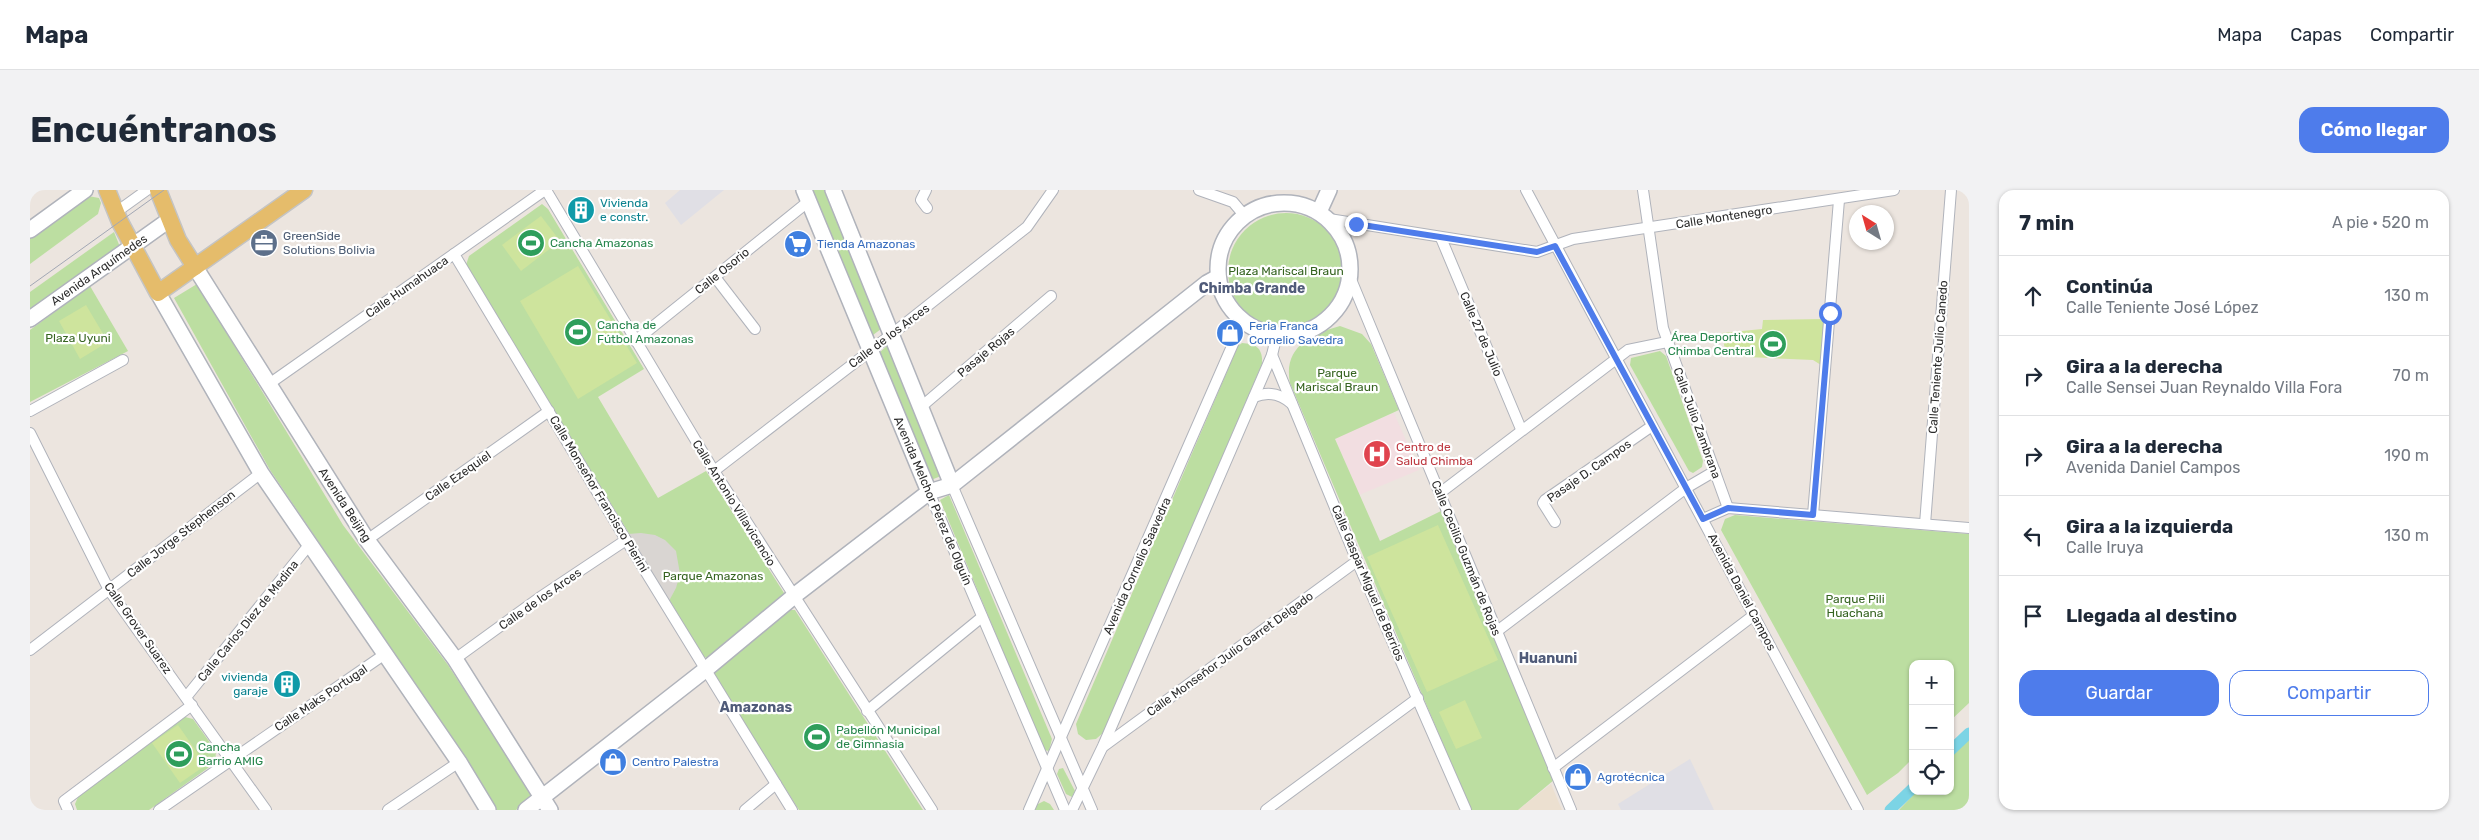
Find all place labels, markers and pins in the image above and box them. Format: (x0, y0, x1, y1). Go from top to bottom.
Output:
building icon: Vivienda e constr. (566, 195, 596, 225)
place label: Vivienda e constr. (600, 196, 648, 224)
office icon: GreenSide Solutions Bolivia (249, 228, 279, 258)
sports icon: Cancha Amazonas (516, 228, 546, 258)
place label: GreenSide Solutions Bolivia (283, 229, 375, 257)
supermarket icon: Tienda Amazonas (783, 229, 813, 259)
place label: Cancha Amazonas (550, 236, 653, 250)
place label: Tienda Amazonas (817, 237, 915, 251)
sports icon: Cancha de Fútbol Amazonas (563, 317, 593, 347)
place label: Cancha de Fútbol Amazonas (597, 318, 694, 346)
shop icon: Feria Franca Cornelio Savedra (1215, 318, 1245, 348)
place label: Feria Franca Cornelio Savedra (1249, 319, 1343, 347)
sports icon: Área Deportiva Chimba Central (1758, 329, 1788, 359)
place label: Área Deportiva Chimba Central (1668, 330, 1754, 358)
hospital icon: Centro de Salud Chimba (1362, 439, 1392, 469)
place label: Centro de Salud Chimba (1396, 440, 1473, 468)
building icon: vivienda garaje (272, 669, 302, 699)
place label: vivienda garaje (221, 670, 268, 698)
sports icon: Pabellón Municipal de Gimnasia (802, 722, 832, 752)
place label: Pabellón Municipal de Gimnasia (836, 723, 940, 751)
sports icon: Cancha Barrio AMIG (164, 739, 194, 769)
place label: Cancha Barrio AMIG (198, 740, 263, 768)
shop icon: Centro Palestra (598, 747, 628, 777)
place label: Centro Palestra (632, 755, 719, 769)
shop icon: Agrotécnica (1563, 762, 1593, 792)
place label: Agrotécnica (1597, 770, 1665, 784)

